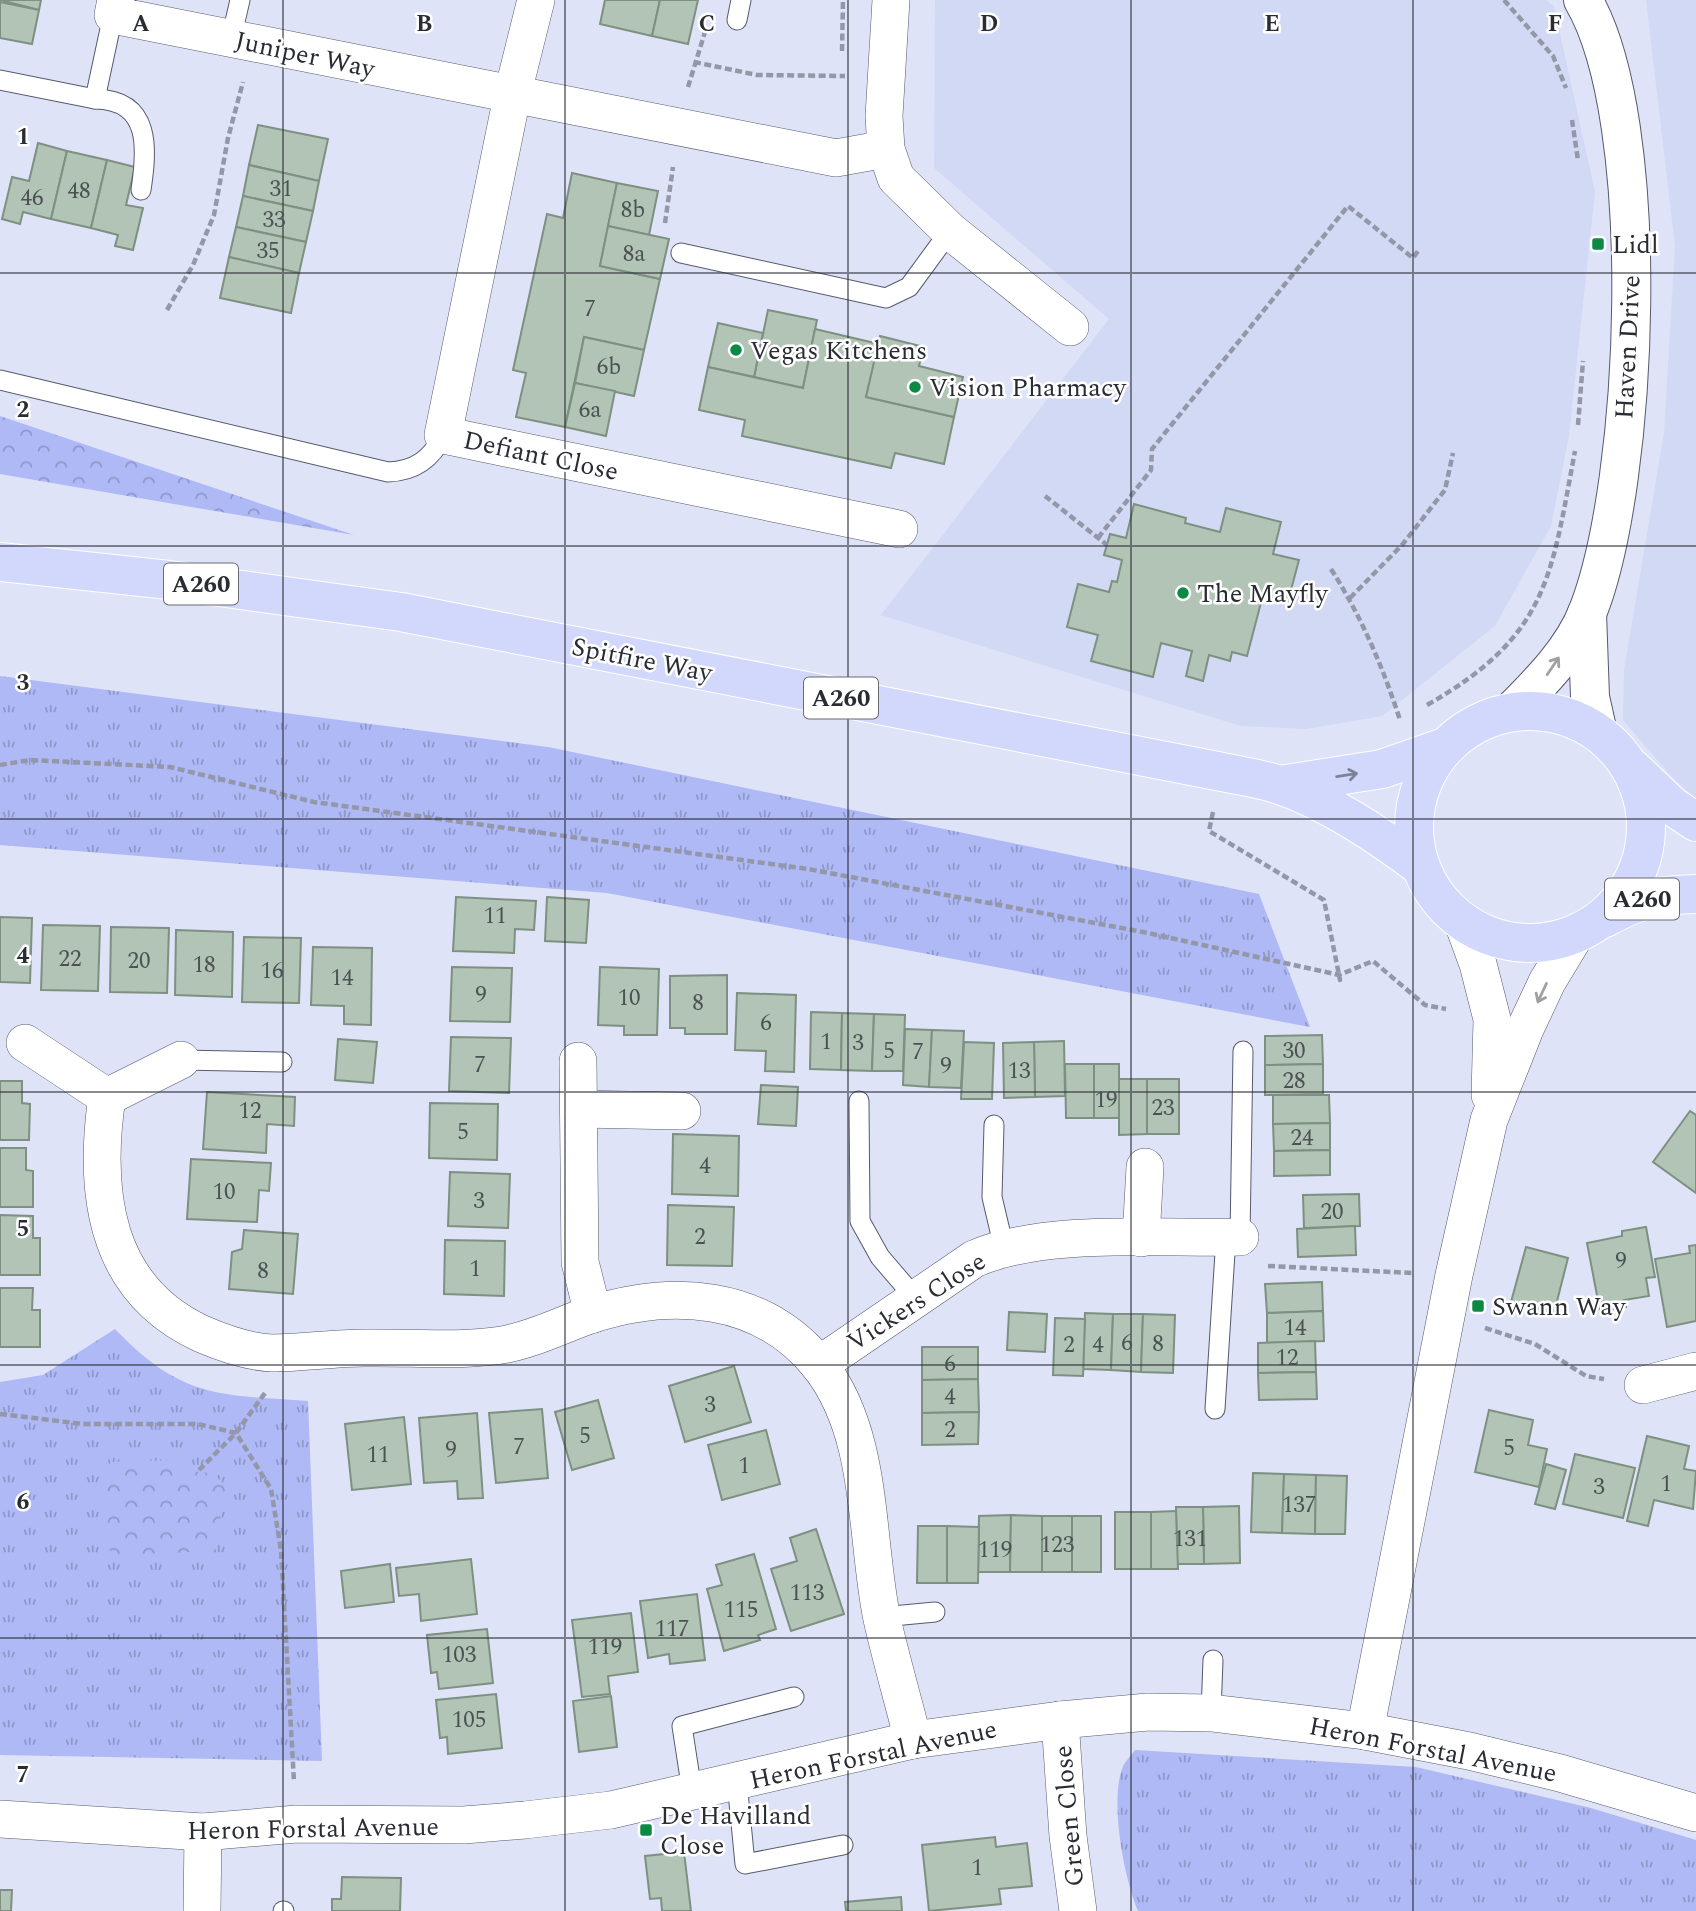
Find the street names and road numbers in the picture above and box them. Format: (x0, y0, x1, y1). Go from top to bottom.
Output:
street label: Juniper Way (231, 21, 380, 90)
street label: Haven Drive (1604, 274, 1652, 420)
street label: Defiant Close (460, 420, 622, 492)
road number: A260 (164, 564, 238, 604)
street label: Spitfire Way (568, 627, 717, 693)
road number: A260 (804, 678, 878, 718)
road number: A260 (1605, 878, 1679, 919)
street label: Vickers Close (839, 1242, 994, 1362)
street label: Heron Forstal Avenue (1305, 1706, 1560, 1794)
street label: Heron Forstal Avenue (746, 1709, 1001, 1801)
street label: Green Close (1043, 1744, 1095, 1888)
street label: Heron Forstal Avenue (187, 1807, 439, 1851)

